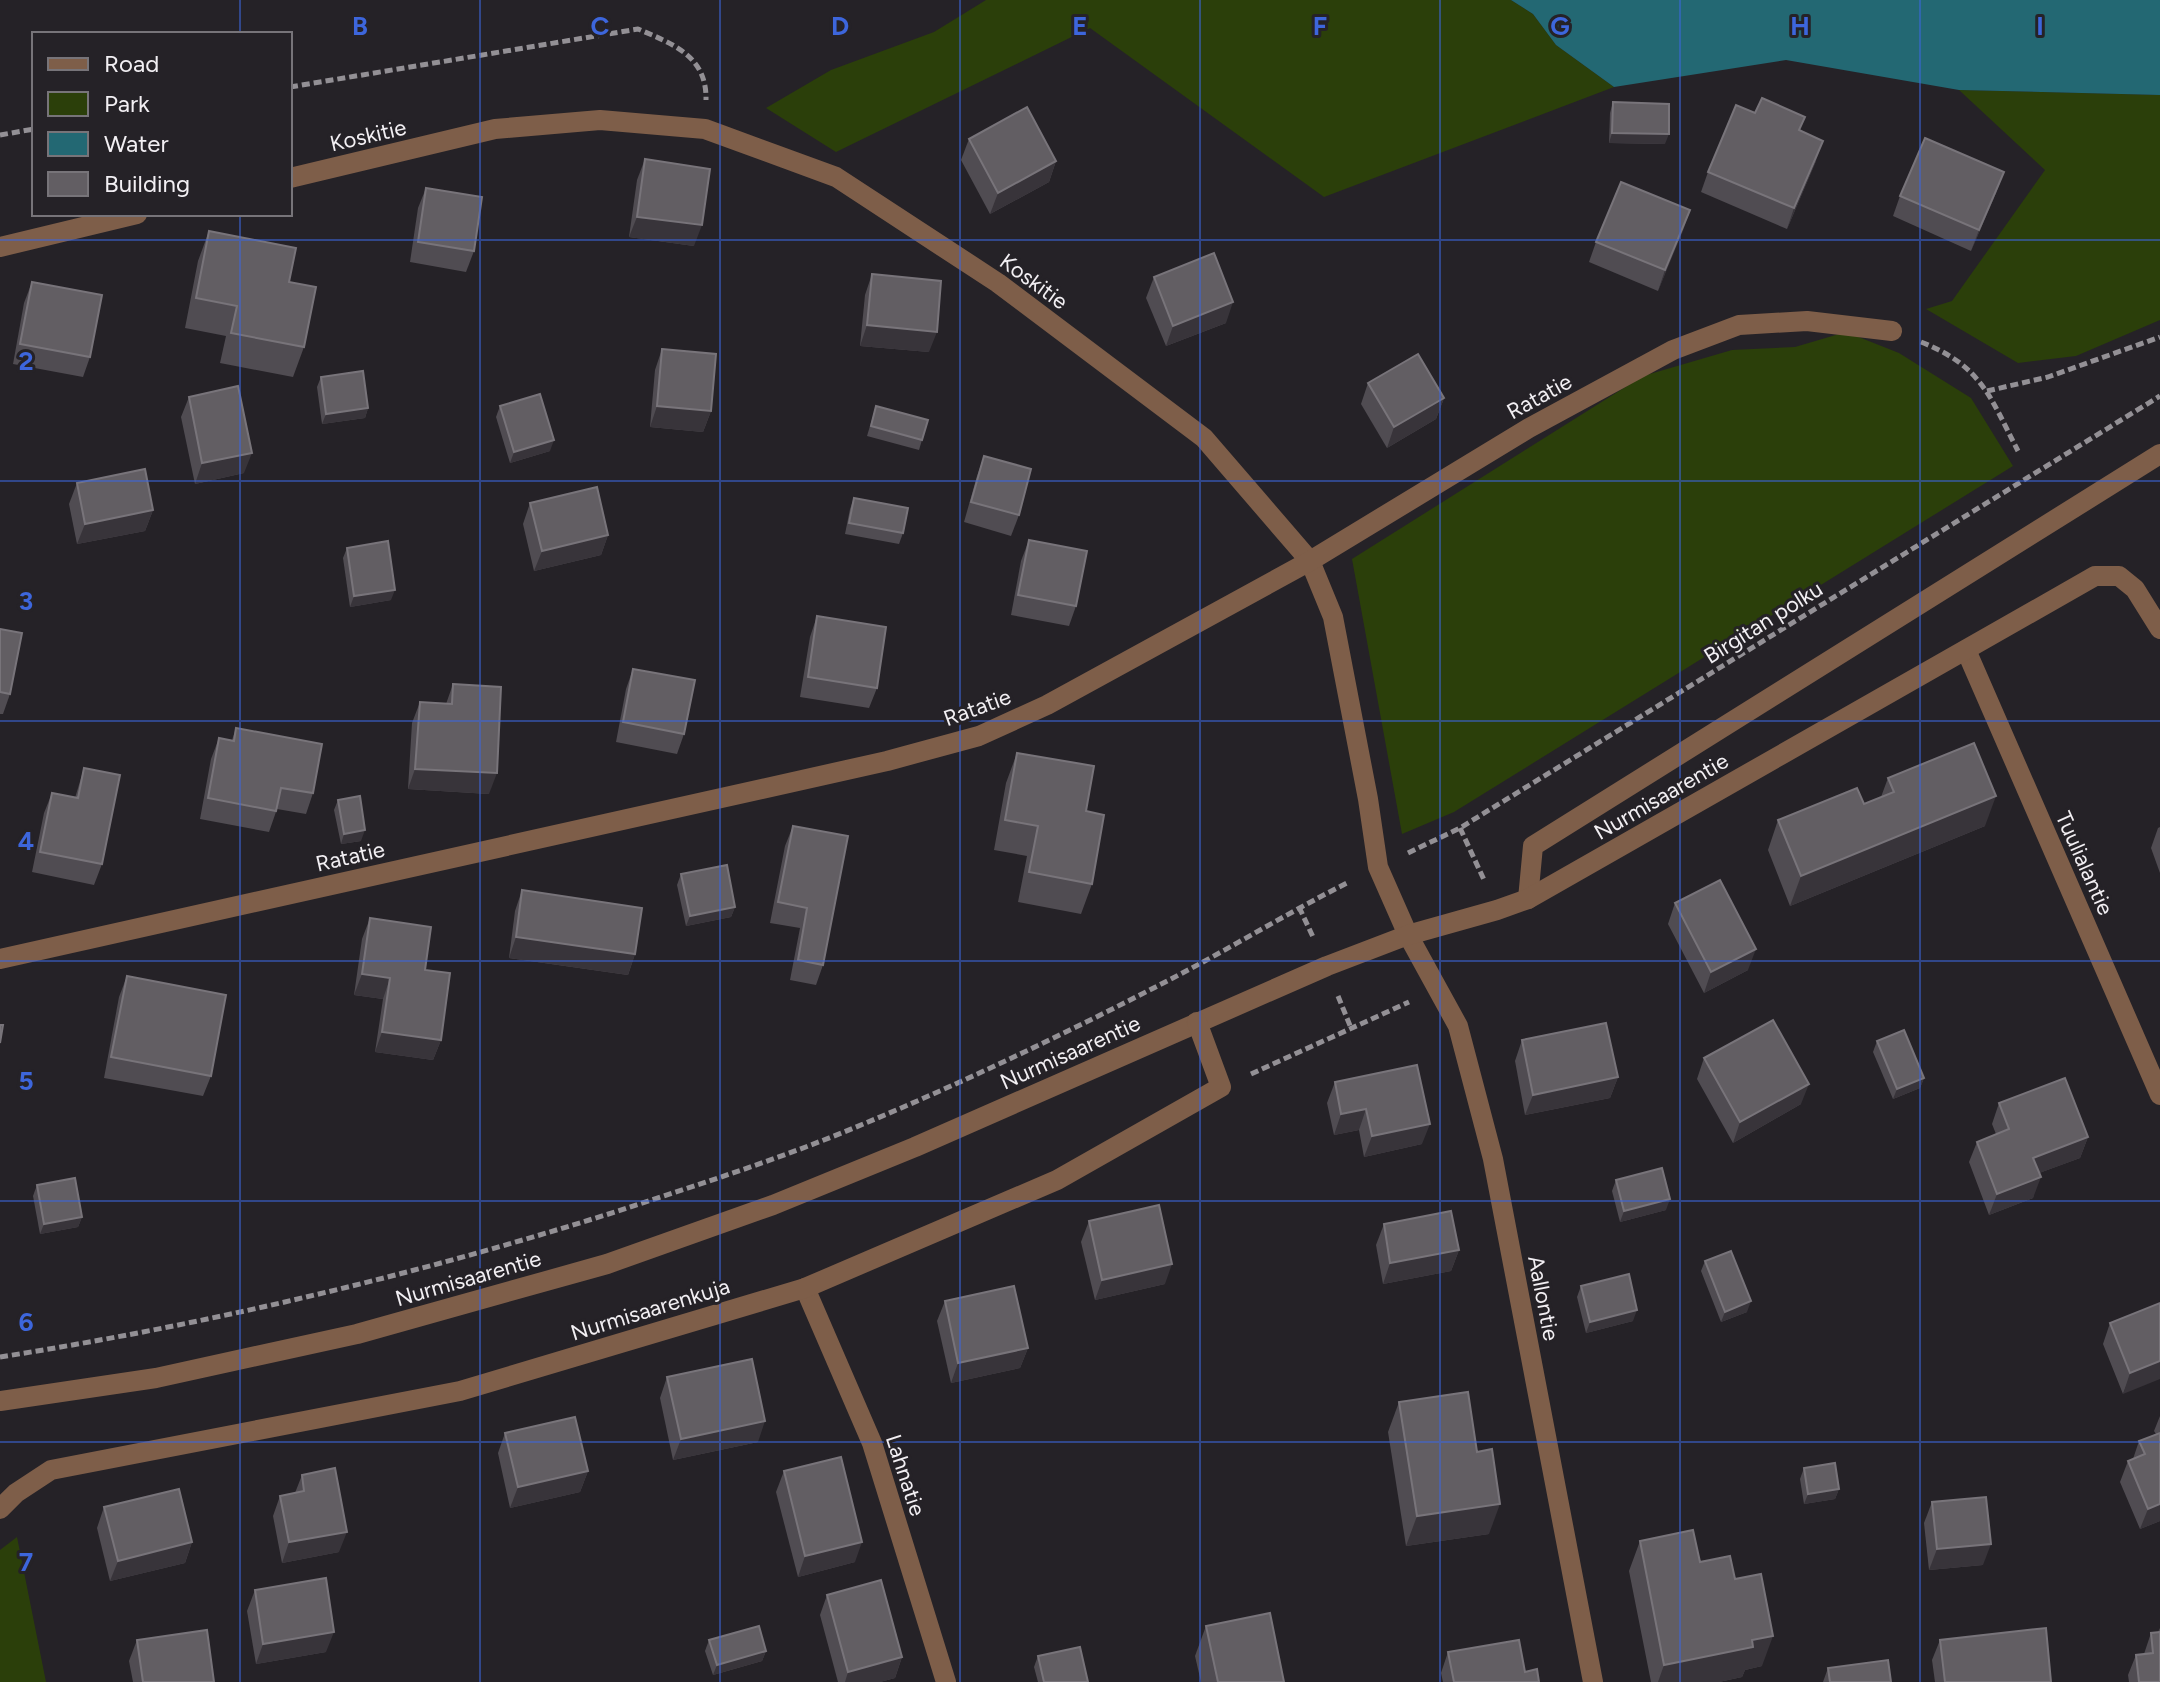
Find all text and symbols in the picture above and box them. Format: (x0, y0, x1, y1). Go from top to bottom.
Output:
text: B (352, 10, 368, 42)
text: C (591, 10, 610, 42)
text: D (831, 10, 849, 42)
text: E (1072, 10, 1088, 42)
text: F (1313, 10, 1327, 42)
text: G (1550, 10, 1570, 42)
text: H (1790, 10, 1810, 42)
text: I (2036, 10, 2044, 42)
legend (32, 32, 292, 216)
text: Road (104, 49, 159, 78)
text: Park (104, 89, 150, 118)
street label: Koskitie (327, 114, 409, 157)
text: Water (104, 129, 169, 158)
text: Building (104, 169, 190, 198)
street label: Koskitie (994, 248, 1073, 315)
text: 2 (18, 345, 34, 377)
street label: Ratatie (1502, 368, 1576, 425)
street label: Birgitan polku (1699, 575, 1828, 670)
text: 3 (19, 585, 33, 617)
street label: Ratatie (940, 683, 1015, 732)
street label: Nurmisaarentie (1589, 747, 1733, 846)
street label: Tuulialantie (2050, 807, 2119, 919)
text: 4 (18, 825, 34, 857)
street label: Ratatie (313, 835, 387, 878)
street label: Nurmisaarentie (996, 1010, 1144, 1095)
text: 5 (18, 1065, 34, 1097)
street label: Nurmisaarentie (392, 1245, 544, 1312)
street label: Aallontie (1522, 1253, 1565, 1343)
street label: Nurmisaarenkuja (567, 1272, 733, 1347)
text: 6 (18, 1306, 34, 1338)
street label: Lahnatie (880, 1431, 931, 1519)
text: 7 (19, 1546, 33, 1578)

